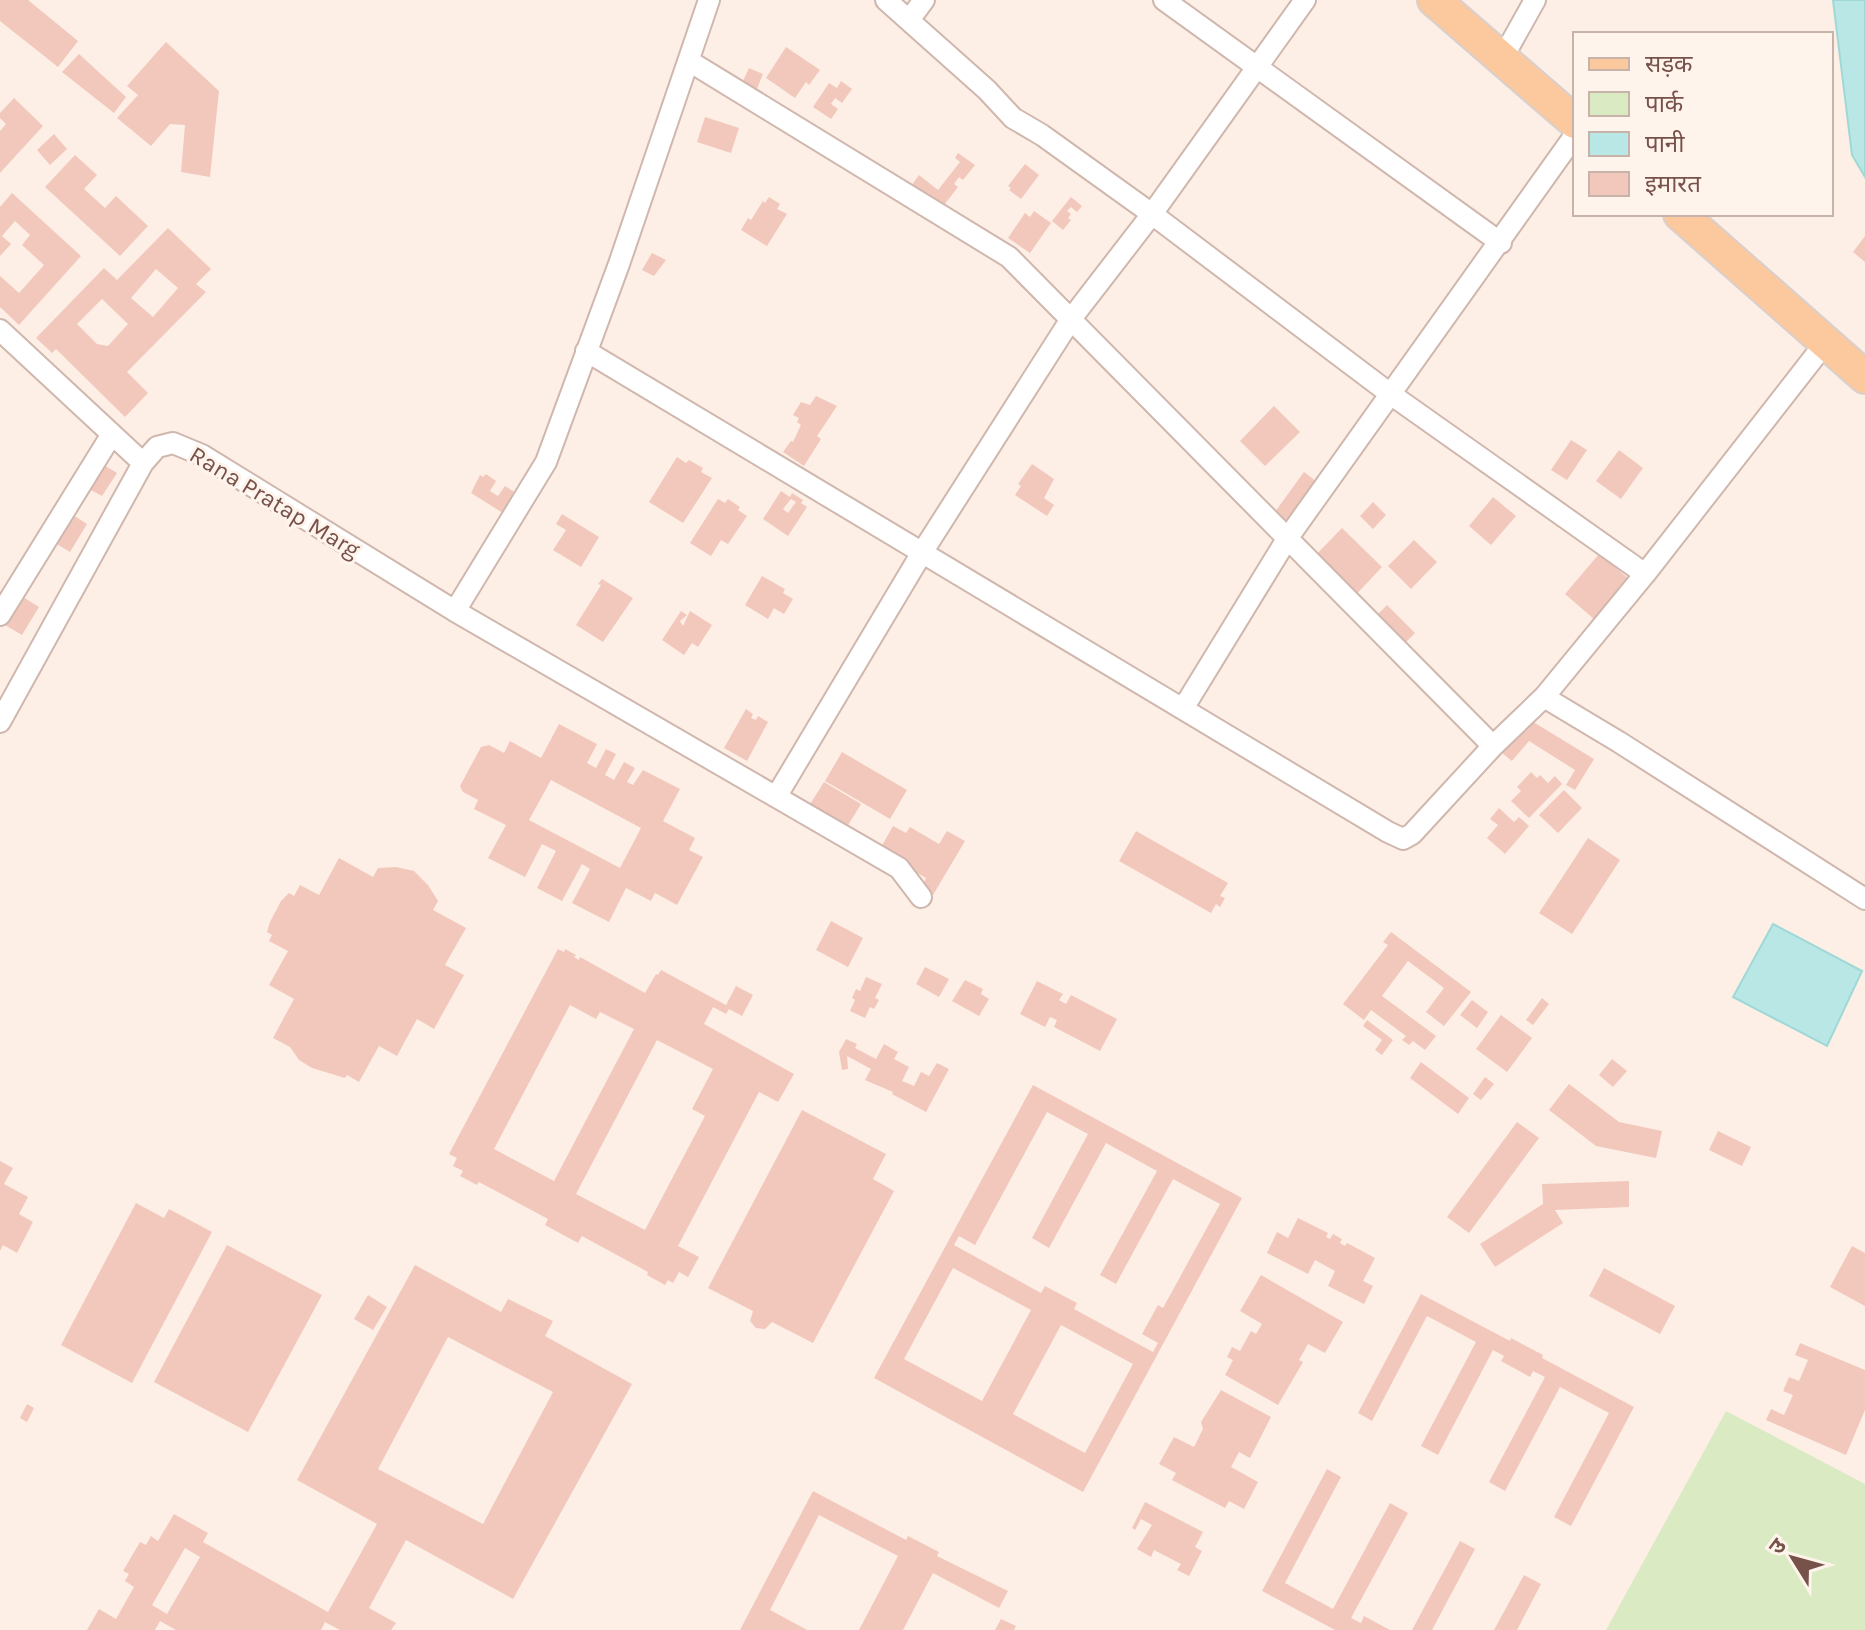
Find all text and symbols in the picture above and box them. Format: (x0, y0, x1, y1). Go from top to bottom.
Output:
legend (1573, 32, 1833, 216)
text: सड़क (1645, 50, 1693, 78)
text: पार्क (1645, 90, 1684, 118)
text: पानी (1645, 130, 1685, 158)
text: इमारत (1645, 170, 1702, 198)
street label: Rana Pratap Marg (185, 440, 366, 564)
north arrow (1753, 1518, 1833, 1598)
text: उ (1764, 1533, 1793, 1560)

